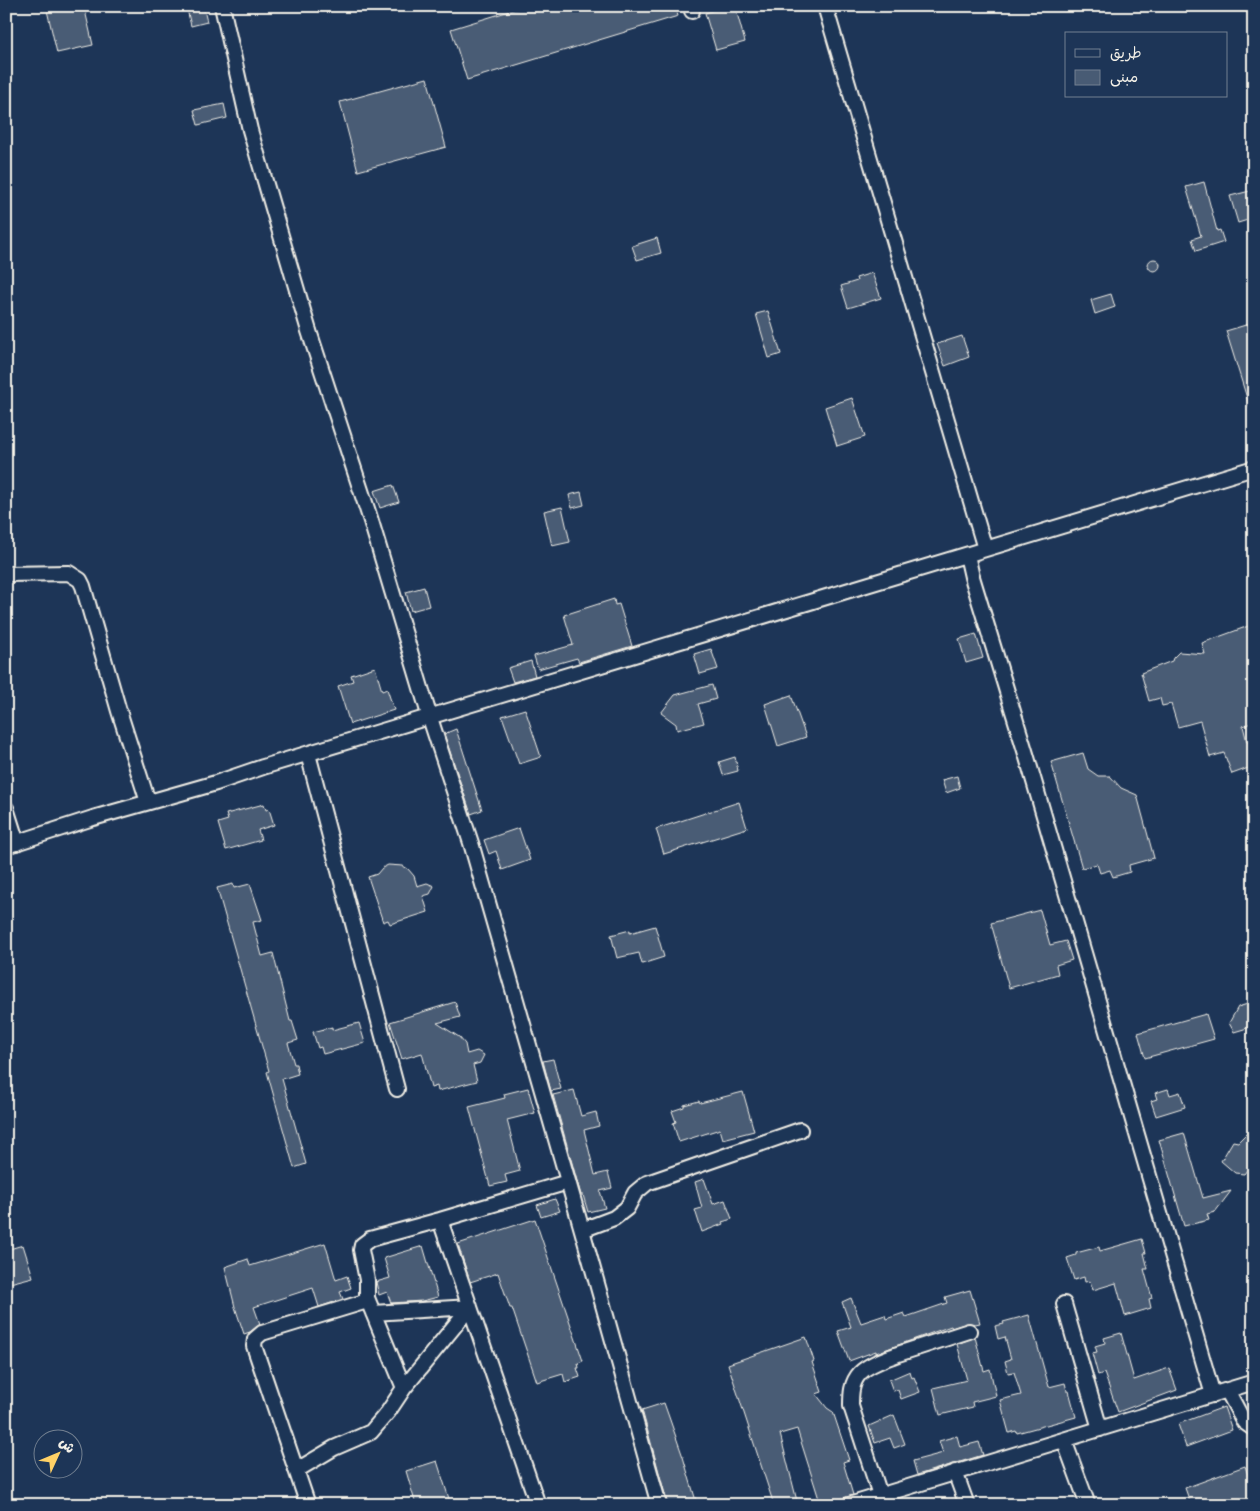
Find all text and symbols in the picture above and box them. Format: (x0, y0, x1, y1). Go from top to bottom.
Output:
legend (1065, 32, 1228, 98)
text: طريق (1110, 40, 1142, 63)
text: مبنى (1110, 64, 1138, 87)
north arrow (32, 1428, 82, 1478)
text: ش (55, 1432, 81, 1457)

